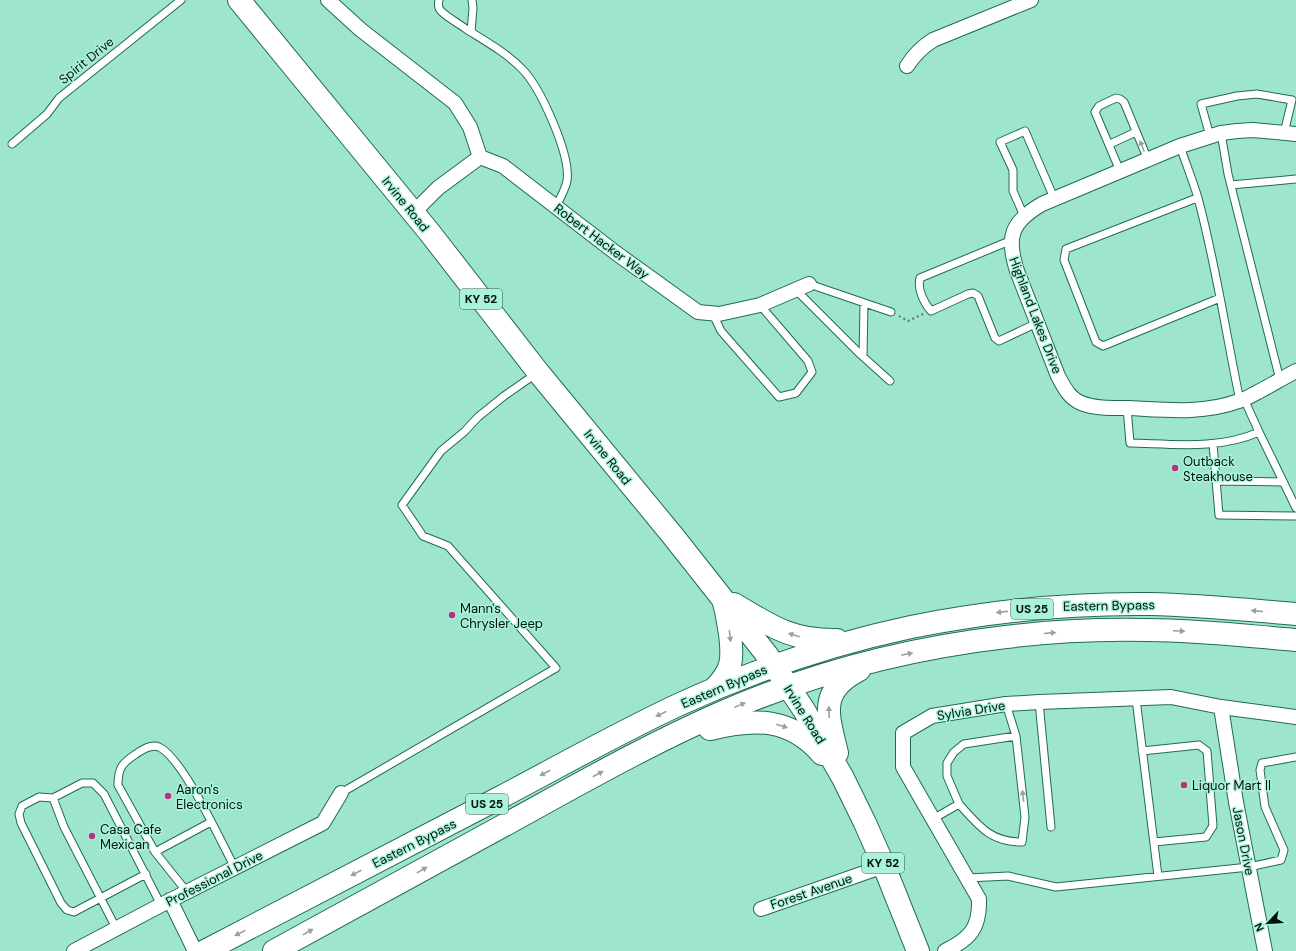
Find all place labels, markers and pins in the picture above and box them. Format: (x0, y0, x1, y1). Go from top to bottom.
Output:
place label: Outback Steakhouse (1183, 453, 1253, 485)
marker: Outback Steakhouse (1170, 463, 1180, 473)
place label: Mann's Chrysler Jeep (460, 600, 543, 632)
marker: Mann's Chrysler Jeep (447, 610, 457, 620)
place label: Liquor Mart II (1192, 777, 1271, 794)
marker: Liquor Mart II (1179, 780, 1189, 790)
place label: Aaron's Electronics (176, 781, 243, 813)
marker: Aaron's Electronics (163, 791, 173, 801)
place label: Casa Cafe Mexican (100, 821, 161, 853)
marker: Casa Cafe Mexican (87, 831, 97, 841)

